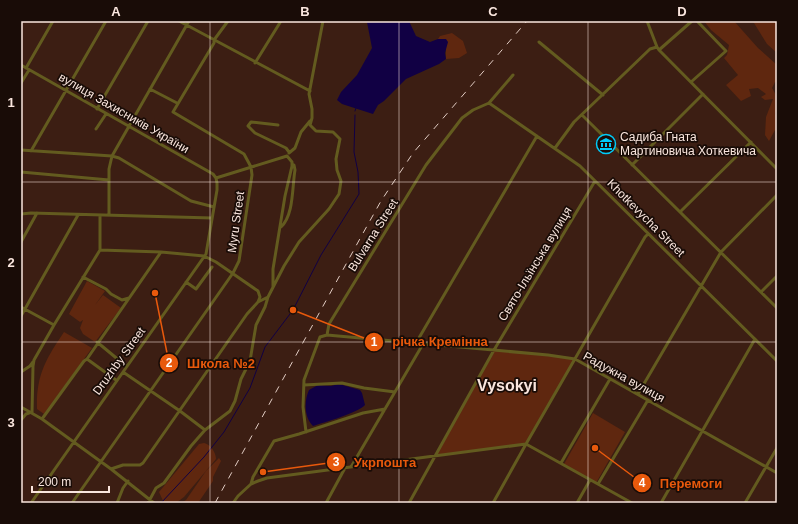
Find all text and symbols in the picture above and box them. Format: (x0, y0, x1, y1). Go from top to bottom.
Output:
text: A (111, 4, 121, 19)
text: B (300, 4, 310, 19)
text: C (488, 4, 498, 19)
text: D (677, 4, 687, 19)
street label: вулиця Захисників України (56, 70, 192, 156)
text: 1 (7, 95, 15, 110)
place label: Садиба Гната Мартиновича Хоткевича (620, 130, 756, 158)
museum icon: Садиба Гната Мартиновича Хоткевича (595, 133, 617, 155)
street label: Khotkevycha Street (604, 176, 688, 260)
street label: Myru Street (225, 190, 247, 254)
street label: Bulvarna Street (345, 196, 401, 274)
street label: Свято-Ільїнська вулиця (495, 204, 575, 324)
text: 2 (7, 255, 15, 270)
street label: Druzhby Street (90, 324, 149, 397)
callout: річка Кремінна (364, 329, 496, 354)
text: річка Кремінна (392, 334, 489, 349)
text: 1 (371, 335, 378, 349)
street label: Радужна вулиця (581, 349, 667, 405)
callout: Школа №2 (159, 351, 263, 376)
text: 2 (166, 356, 173, 370)
text: Школа №2 (187, 356, 255, 371)
district label: Vysokyi (477, 377, 537, 394)
text: 3 (7, 415, 15, 430)
callout: Укрпошта (326, 450, 424, 475)
text: 3 (333, 455, 340, 469)
text: Укрпошта (354, 455, 417, 470)
scale bar (32, 468, 109, 494)
callout: Перемоги (632, 471, 730, 496)
text: 200 m (38, 475, 71, 489)
text: 4 (639, 476, 646, 490)
text: Перемоги (660, 476, 722, 491)

